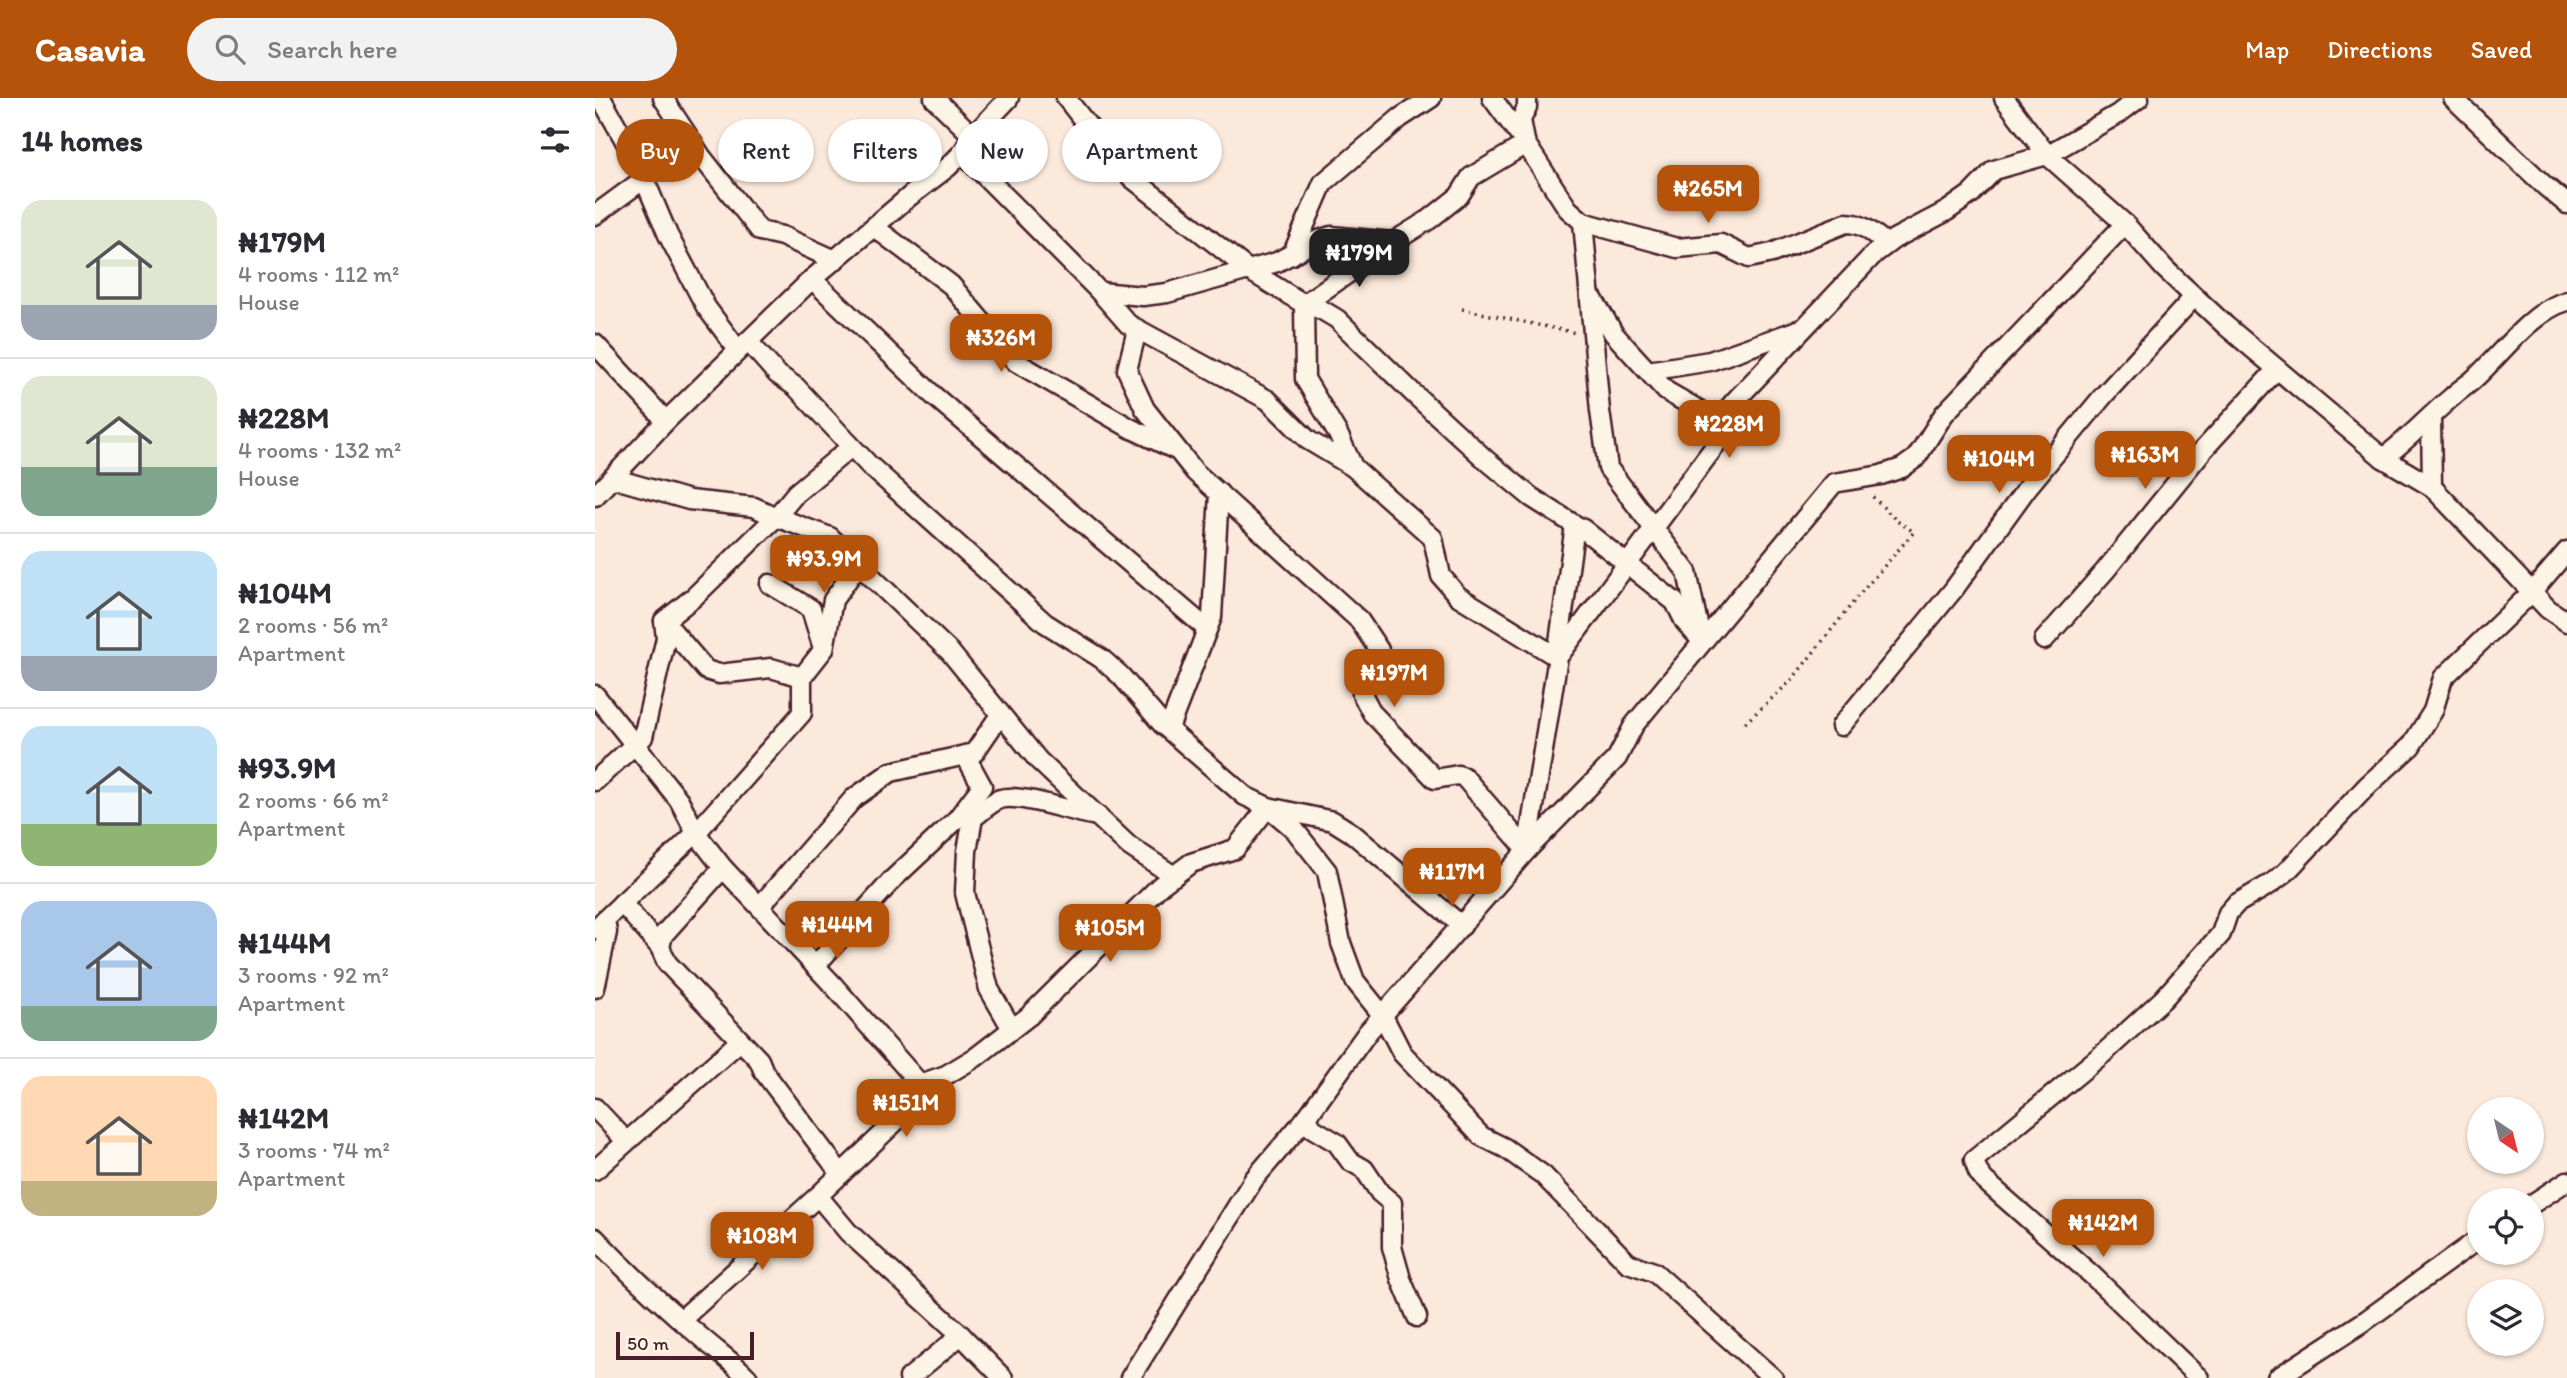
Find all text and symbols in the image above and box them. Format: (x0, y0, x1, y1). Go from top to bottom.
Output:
search box (187, 18, 677, 81)
text: Casavia (35, 30, 145, 69)
icon: search (211, 30, 249, 68)
text: Search here (267, 33, 398, 65)
text: Map (2245, 35, 2289, 64)
text: Directions (2327, 35, 2433, 64)
text: Saved (2471, 35, 2532, 64)
chip: Buy (616, 119, 704, 182)
chip: Rent (718, 119, 814, 182)
chip: Filters (828, 119, 942, 182)
chip: New (956, 119, 1048, 182)
chip: Apartment (1062, 119, 1222, 182)
icon: filters (536, 121, 574, 159)
text: 14 homes (21, 122, 143, 159)
pin: ₦265M (1659, 166, 1757, 225)
text: ₦265M (1673, 174, 1743, 202)
text: ₦179M (238, 223, 326, 260)
icon: home (77, 228, 161, 312)
pin: ₦179M (1310, 230, 1408, 289)
text: ₦179M (1325, 238, 1393, 266)
text: 4 rooms · 112 m² (238, 260, 399, 288)
text: House (238, 288, 300, 316)
pin: ₦326M (952, 314, 1050, 374)
text: ₦326M (966, 323, 1036, 351)
text: ₦228M (238, 399, 330, 436)
pin: ₦228M (1680, 400, 1778, 460)
icon: home (77, 404, 161, 488)
text: ₦228M (1694, 409, 1764, 437)
pin: ₦163M (2096, 432, 2194, 491)
text: 4 rooms · 132 m² (238, 436, 401, 464)
pin: ₦104M (1950, 436, 2048, 495)
text: ₦163M (2111, 440, 2179, 468)
text: ₦104M (1963, 444, 2035, 472)
text: House (238, 464, 300, 492)
pin: ₦93.9M (767, 536, 881, 595)
text: ₦93.9M (786, 544, 862, 572)
text: ₦104M (238, 574, 332, 611)
icon: home (77, 579, 161, 663)
text: 2 rooms · 56 m² (238, 611, 389, 639)
text: Apartment (238, 639, 345, 667)
pin: ₦197M (1345, 650, 1443, 709)
text: ₦197M (1360, 658, 1428, 686)
text: ₦93.9M (238, 749, 337, 786)
icon: home (77, 754, 161, 838)
text: 2 rooms · 66 m² (238, 786, 389, 814)
text: Apartment (238, 814, 345, 842)
pin: ₦117M (1403, 848, 1501, 908)
text: ₦117M (1419, 857, 1485, 885)
pin: ₦144M (788, 902, 886, 961)
pin: ₦105M (1061, 904, 1159, 964)
text: ₦144M (801, 910, 873, 938)
text: ₦105M (1075, 913, 1145, 941)
text: ₦144M (238, 924, 332, 961)
icon: home (77, 929, 161, 1013)
text: 3 rooms · 92 m² (238, 961, 389, 989)
text: Apartment (238, 989, 345, 1017)
pin: ₦151M (857, 1080, 955, 1139)
text: ₦151M (873, 1088, 939, 1116)
north arrow (2467, 1097, 2545, 1174)
map controls (2467, 1097, 2544, 1356)
text: ₦142M (238, 1099, 329, 1136)
icon: home (77, 1104, 161, 1188)
text: 3 rooms · 74 m² (238, 1136, 390, 1164)
text: Apartment (238, 1164, 345, 1192)
button: locate (2467, 1188, 2544, 1265)
pin: ₦142M (2054, 1200, 2152, 1259)
text: ₦142M (2068, 1208, 2138, 1236)
pin: ₦108M (713, 1212, 811, 1272)
text: ₦108M (727, 1221, 797, 1249)
button: layers (2467, 1279, 2544, 1356)
scale bar (616, 1329, 754, 1361)
text: 50 m (627, 1332, 669, 1355)

